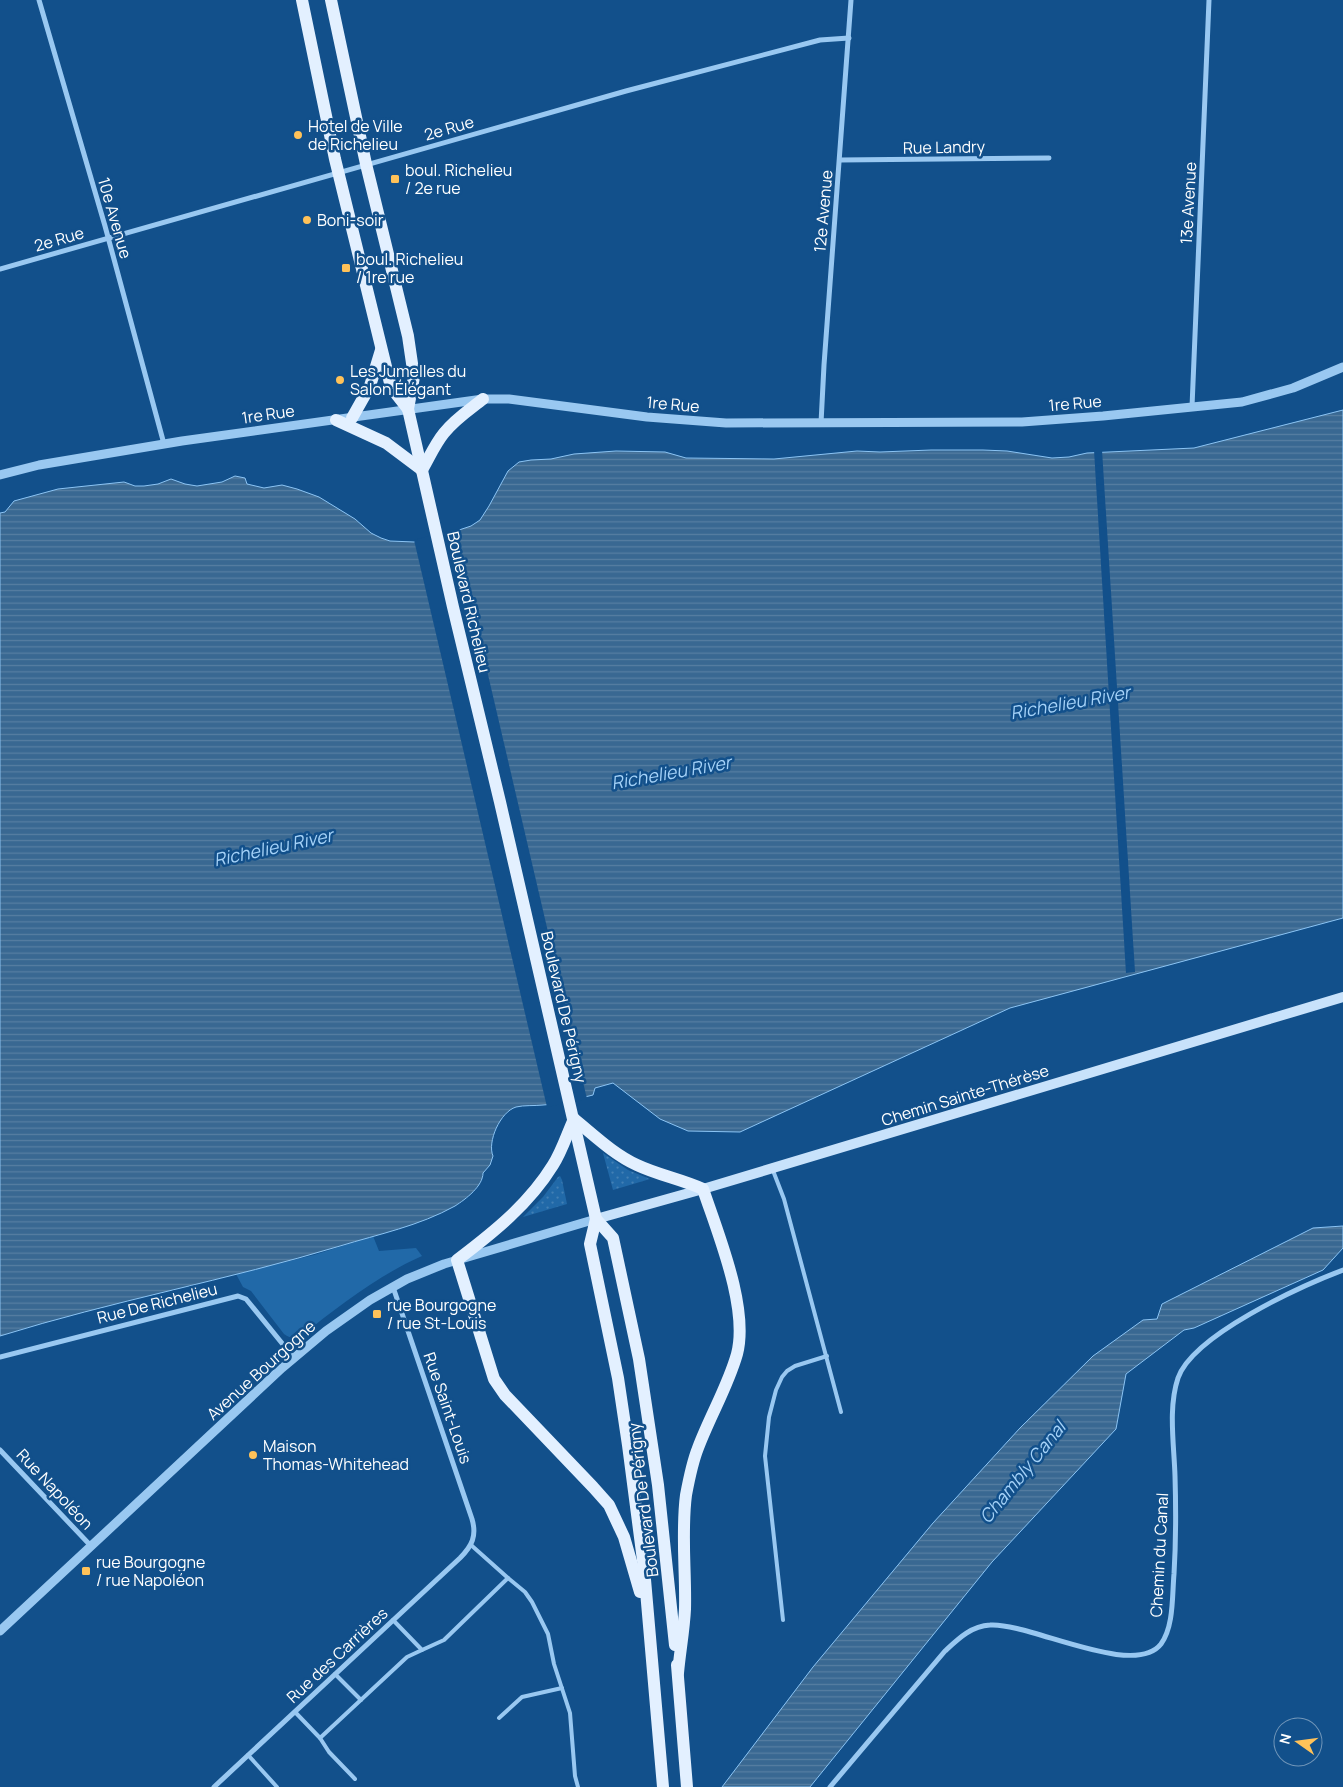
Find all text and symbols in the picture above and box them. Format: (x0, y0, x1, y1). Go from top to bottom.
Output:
street label: 2e Rue (422, 110, 476, 146)
place label: Hotel de Ville de Richelieu (308, 115, 403, 155)
marker: Hotel de Ville de Richelieu (292, 129, 304, 141)
street label: Rue Landry (903, 135, 986, 159)
place label: boul. Richelieu / 2e rue (405, 159, 512, 199)
street label: 13e Avenue (1175, 161, 1201, 245)
street label: 12e Avenue (808, 169, 838, 253)
marker: boul. Richelieu / 2e rue (389, 173, 401, 185)
street label: 10e Avenue (93, 175, 137, 261)
place label: Boni-soir (317, 209, 384, 231)
marker: Boni-soir (301, 214, 313, 226)
street label: 2e Rue (32, 221, 86, 257)
place label: boul. Richelieu / 1re rue (356, 248, 463, 288)
marker: boul. Richelieu / 1re rue (340, 262, 352, 274)
place label: Les Jumelles du Salon Élégant (350, 360, 466, 400)
marker: Les Jumelles du Salon Élégant (334, 374, 346, 386)
street label: 1re Rue (1047, 390, 1103, 416)
street label: 1re Rue (645, 391, 701, 417)
street label: 1re Rue (240, 399, 296, 429)
street label: Boulevard Richelieu (442, 529, 496, 675)
water label: Richelieu River (1008, 679, 1134, 724)
water label: Richelieu River (609, 749, 735, 794)
water label: Richelieu River (211, 822, 337, 871)
street label: Boulevard De Périgny (536, 929, 592, 1086)
street label: Chemin Sainte-Thérèse (878, 1059, 1052, 1131)
street label: Rue De Richelieu (95, 1277, 219, 1329)
place label: rue Bourgogne / rue St-Louis (387, 1294, 496, 1334)
marker: rue Bourgogne / rue St-Louis (371, 1308, 383, 1320)
street label: Avenue Bourgogne (202, 1315, 320, 1425)
street label: Rue Saint-Louis (419, 1349, 477, 1467)
water label: Chambly Canal (973, 1414, 1072, 1528)
street label: Boulevard De Périgny (623, 1421, 663, 1578)
place label: Maison Thomas-Whitehead (263, 1435, 409, 1475)
street label: Rue Napoléon (12, 1444, 98, 1534)
marker: Maison Thomas-Whitehead (247, 1449, 259, 1461)
street label: Chemin du Canal (1145, 1492, 1173, 1618)
place label: rue Bourgogne / rue Napoléon (96, 1551, 205, 1591)
marker: rue Bourgogne / rue Napoléon (80, 1565, 92, 1577)
street label: Rue des Carrières (282, 1602, 392, 1708)
north arrow (1273, 1717, 1323, 1767)
text: N (1274, 1732, 1295, 1746)

